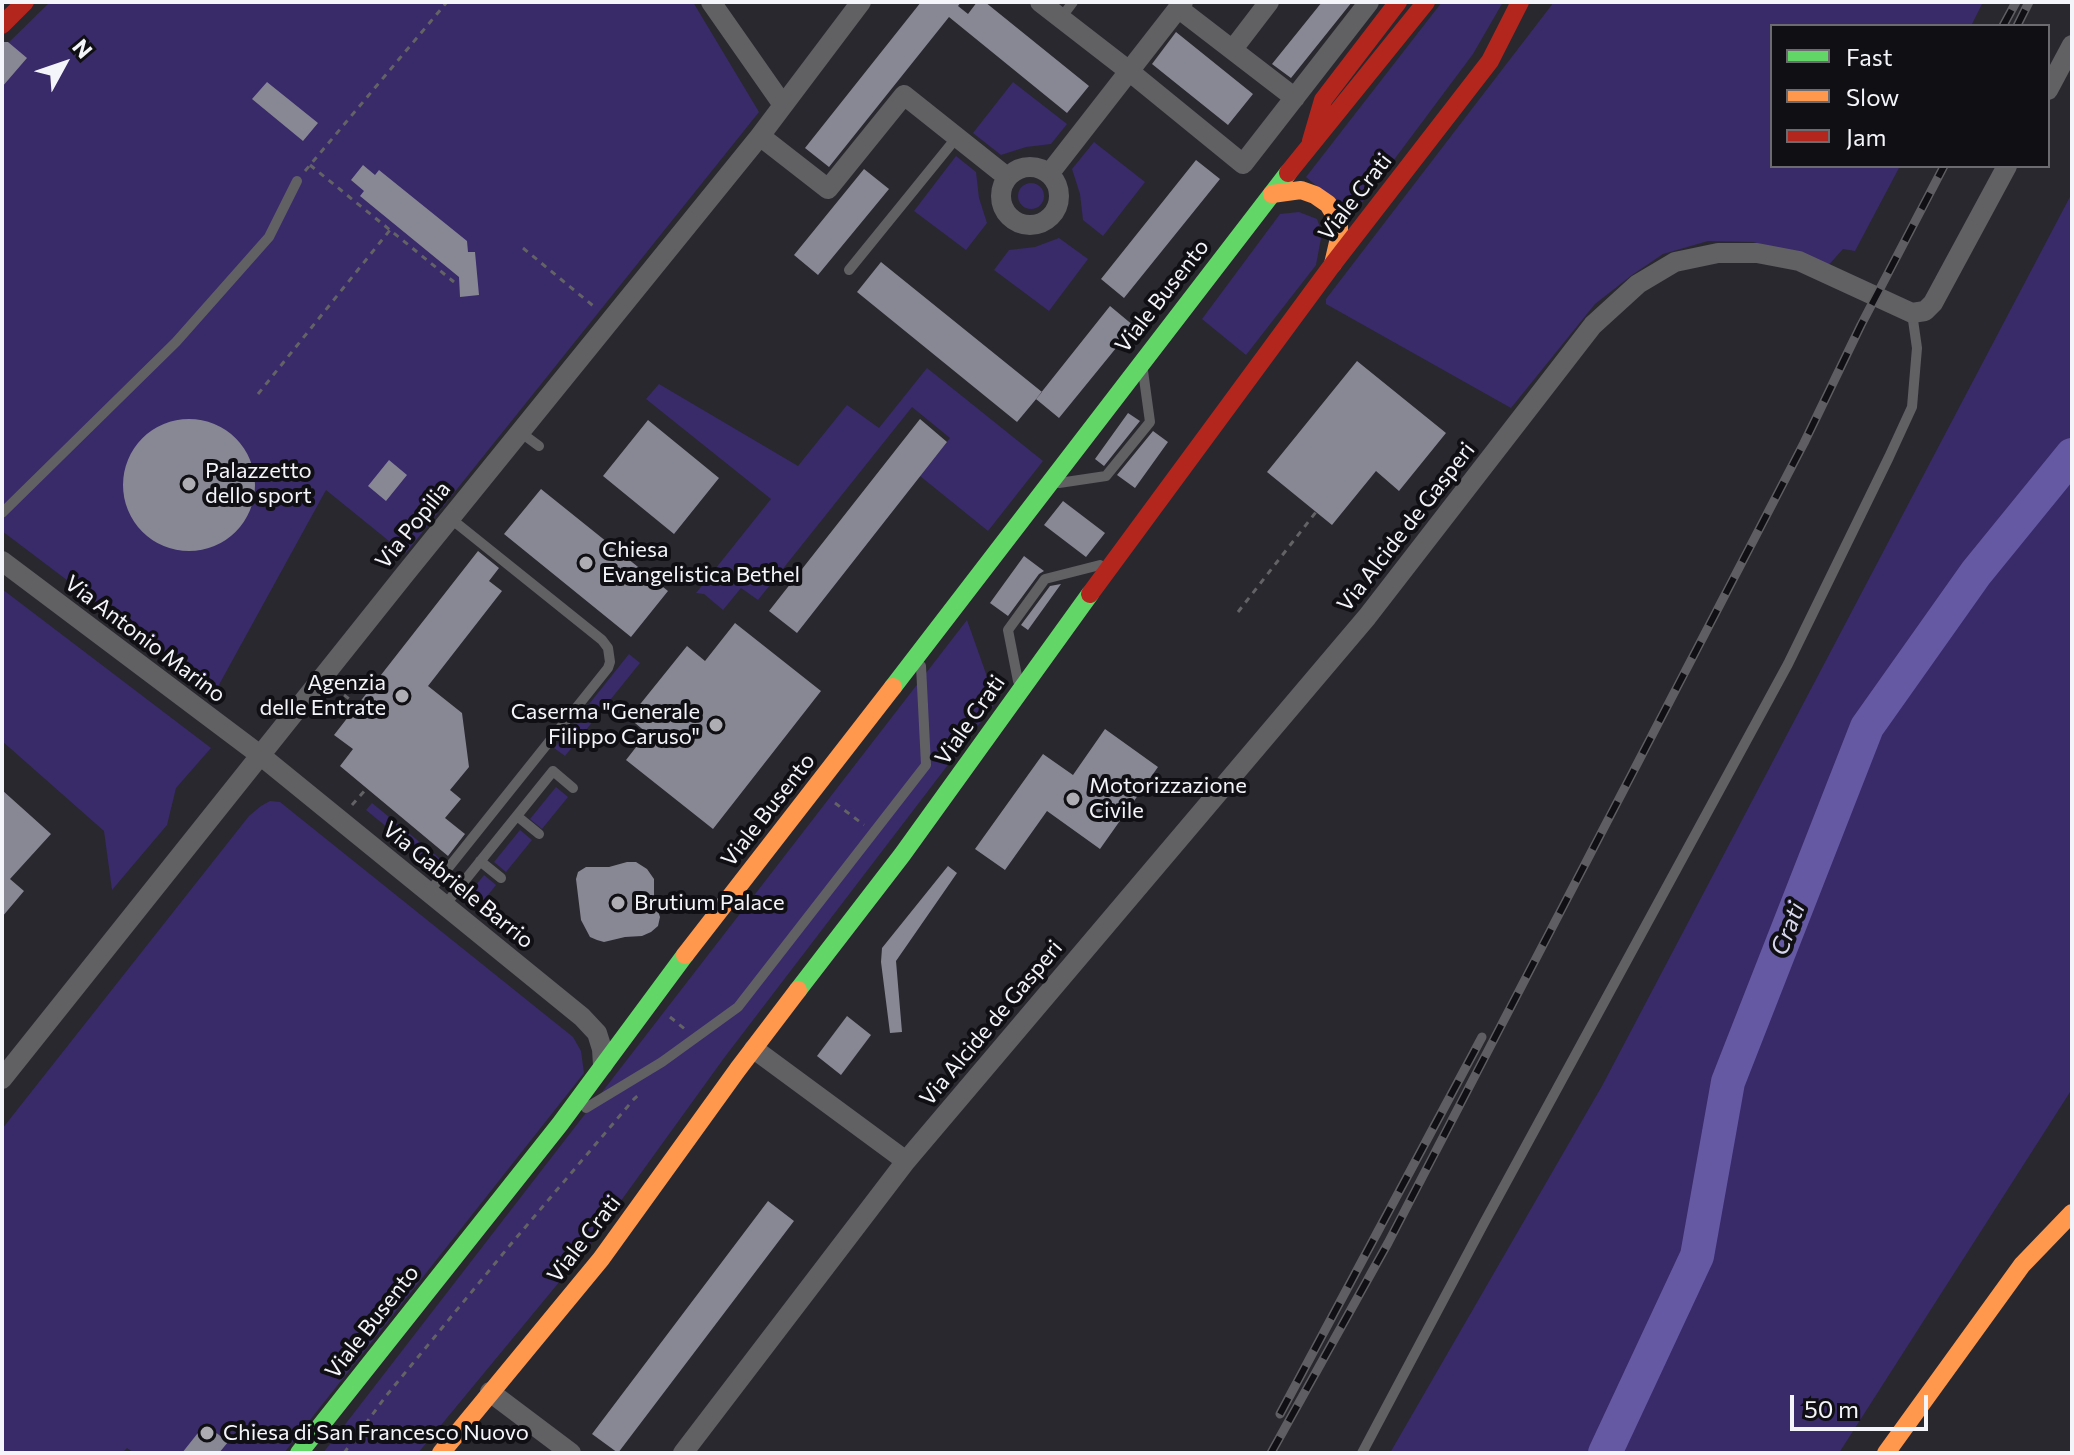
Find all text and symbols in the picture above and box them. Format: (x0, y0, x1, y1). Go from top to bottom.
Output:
north arrow (24, 24, 104, 104)
legend (1770, 24, 2050, 168)
text: N (67, 33, 98, 63)
text: Fast (1846, 42, 1893, 71)
text: Slow (1846, 82, 1899, 111)
text: Jam (1846, 122, 1886, 151)
street label: Viale Crati (1313, 148, 1397, 246)
street label: Viale Busento (1110, 234, 1214, 358)
street label: Via Alcide de Gasperi (1332, 437, 1480, 617)
place label: Palazzetto dello sport (205, 458, 312, 510)
marker: Palazzetto dello sport (180, 475, 198, 493)
street label: Via Popilia (370, 476, 456, 574)
place label: Chiesa Evangelistica Bethel (602, 537, 800, 588)
marker: Chiesa Evangelistica Bethel (577, 554, 595, 572)
street label: Via Antonio Marino (59, 570, 231, 708)
place label: Agenzia delle Entrate (259, 670, 386, 722)
street label: Viale Crati (930, 670, 1010, 770)
marker: Agenzia delle Entrate (393, 687, 411, 705)
place label: Caserma "Generale Filippo Caruso" (511, 699, 700, 750)
marker: Caserma "Generale Filippo Caruso" (707, 716, 725, 734)
street label: Viale Busento (716, 748, 820, 872)
place label: Motorizzazione Civile (1089, 773, 1247, 824)
marker: Motorizzazione Civile (1064, 790, 1082, 808)
street label: Via Gabriele Barrio (377, 816, 539, 954)
place label: Brutium Palace (634, 890, 785, 916)
marker: Brutium Palace (609, 894, 627, 912)
water label: Crati (1765, 898, 1811, 960)
street label: Via Alcide de Gasperi (914, 935, 1068, 1111)
street label: Viale Crati (542, 1190, 626, 1288)
street label: Viale Busento (320, 1260, 424, 1384)
scale bar (1794, 1379, 1932, 1429)
text: 50 m (1804, 1394, 1859, 1423)
place label: Chiesa di San Francesco Nuovo (223, 1420, 529, 1446)
marker: Chiesa di San Francesco Nuovo (198, 1424, 216, 1442)

